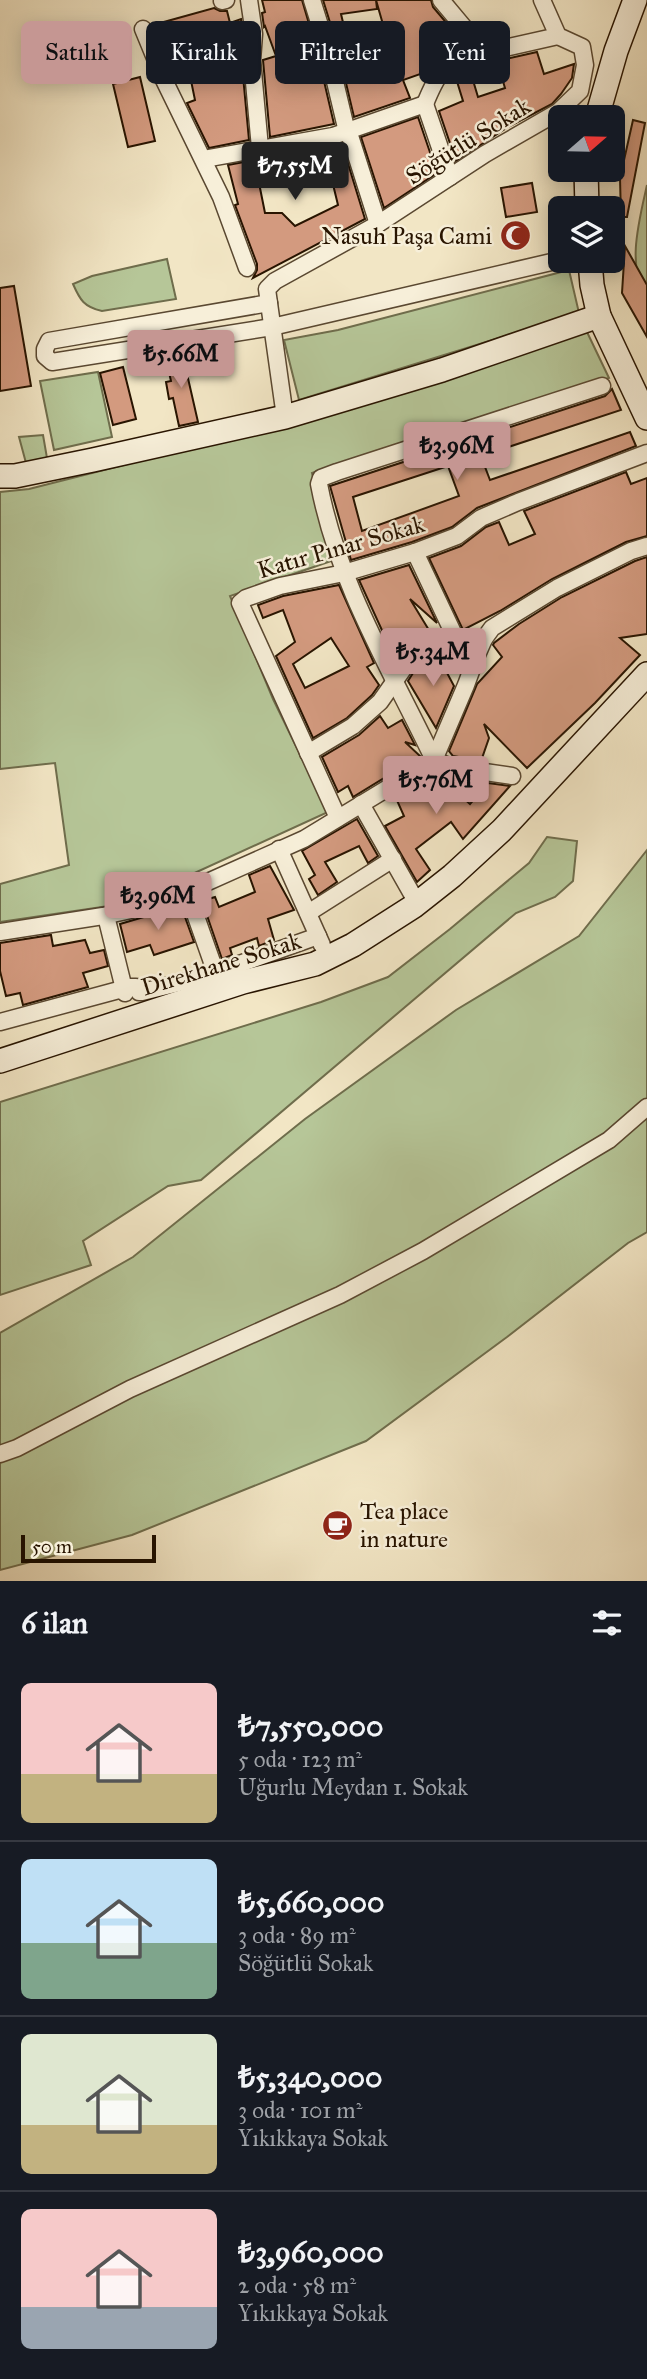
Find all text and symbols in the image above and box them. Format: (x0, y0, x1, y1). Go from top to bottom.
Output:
chip: Satılık (21, 21, 132, 84)
chip: Kiralık (146, 21, 261, 84)
chip: Filtreler (275, 21, 405, 84)
chip: Yeni (419, 21, 510, 84)
street label: Söğütlü Sokak (400, 90, 537, 191)
north arrow (548, 105, 625, 182)
map controls (548, 105, 625, 273)
pin: ₺7.55M (238, 142, 352, 202)
text: ₺7.55M (258, 151, 332, 179)
button: layers (548, 196, 625, 273)
mosque icon: Nasuh Paşa Cami (498, 219, 532, 253)
place label: Nasuh Paşa Cami (321, 221, 492, 251)
pin: ₺5.66M (124, 330, 238, 390)
text: ₺5.66M (143, 339, 219, 367)
pin: ₺3.96M (400, 422, 514, 482)
text: ₺3.96M (420, 431, 495, 459)
street label: Katır Pınar Sokak (254, 509, 429, 585)
pin: ₺5.34M (376, 628, 490, 688)
text: ₺5.34M (396, 637, 470, 665)
pin: ₺5.76M (379, 756, 493, 816)
text: ₺5.76M (399, 765, 473, 793)
pin: ₺3.96M (101, 872, 215, 932)
text: ₺3.96M (121, 881, 196, 909)
street label: Direkhane Sokak (138, 925, 305, 1003)
place label: Tea place in nature (360, 1496, 448, 1554)
cafe icon: Tea place in nature (320, 1508, 354, 1542)
scale bar (21, 1532, 156, 1564)
text: 50 m (32, 1535, 72, 1558)
icon: filters (588, 1604, 626, 1642)
text: 6 ilan (21, 1605, 88, 1641)
text: ₺7,550,000 (238, 1708, 384, 1744)
icon: home (77, 1711, 161, 1795)
text: 5 oda · 123 m² (238, 1745, 362, 1773)
text: Uğurlu Meydan 1. Sokak (238, 1773, 468, 1801)
text: ₺5,660,000 (238, 1884, 384, 1920)
icon: home (77, 1887, 161, 1971)
text: 3 oda · 89 m² (238, 1921, 356, 1949)
text: Söğütlü Sokak (238, 1949, 373, 1977)
text: ₺5,340,000 (238, 2059, 382, 2095)
icon: home (77, 2062, 161, 2146)
text: 3 oda · 101 m² (238, 2096, 362, 2124)
text: Yıkıkkaya Sokak (238, 2124, 388, 2152)
text: ₺3,960,000 (238, 2234, 384, 2270)
icon: home (77, 2237, 161, 2321)
text: 2 oda · 58 m² (238, 2271, 356, 2299)
text: Yıkıkkaya Sokak (238, 2299, 388, 2327)

